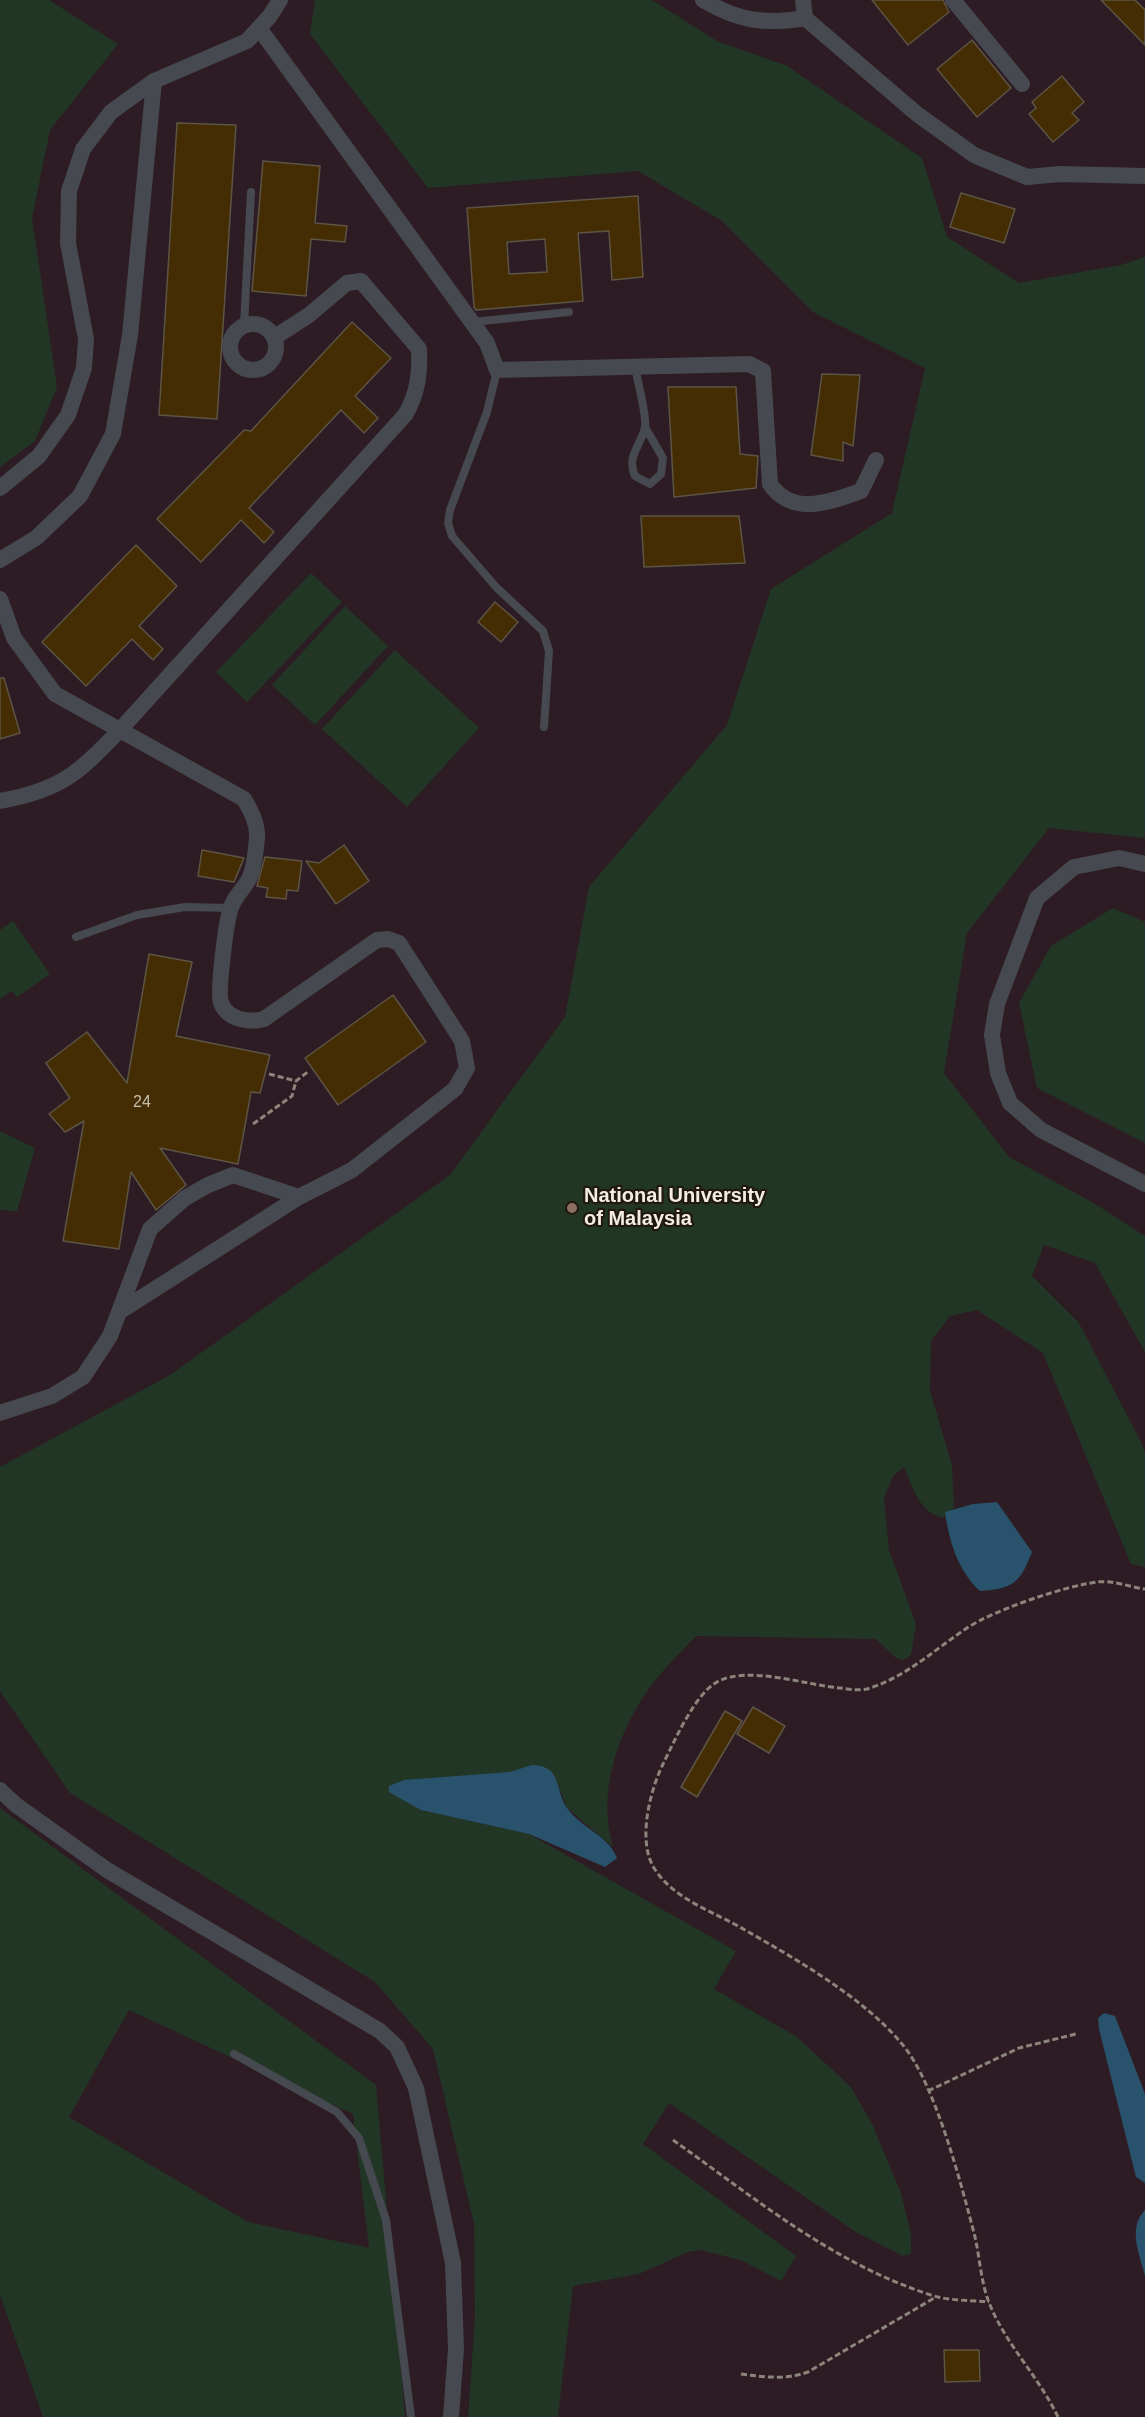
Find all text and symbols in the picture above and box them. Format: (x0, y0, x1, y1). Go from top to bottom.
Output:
house number: 24 (133, 1093, 151, 1113)
place label: National University of Malaysia (584, 1184, 765, 1231)
marker: National University of Malaysia (565, 1201, 579, 1215)

